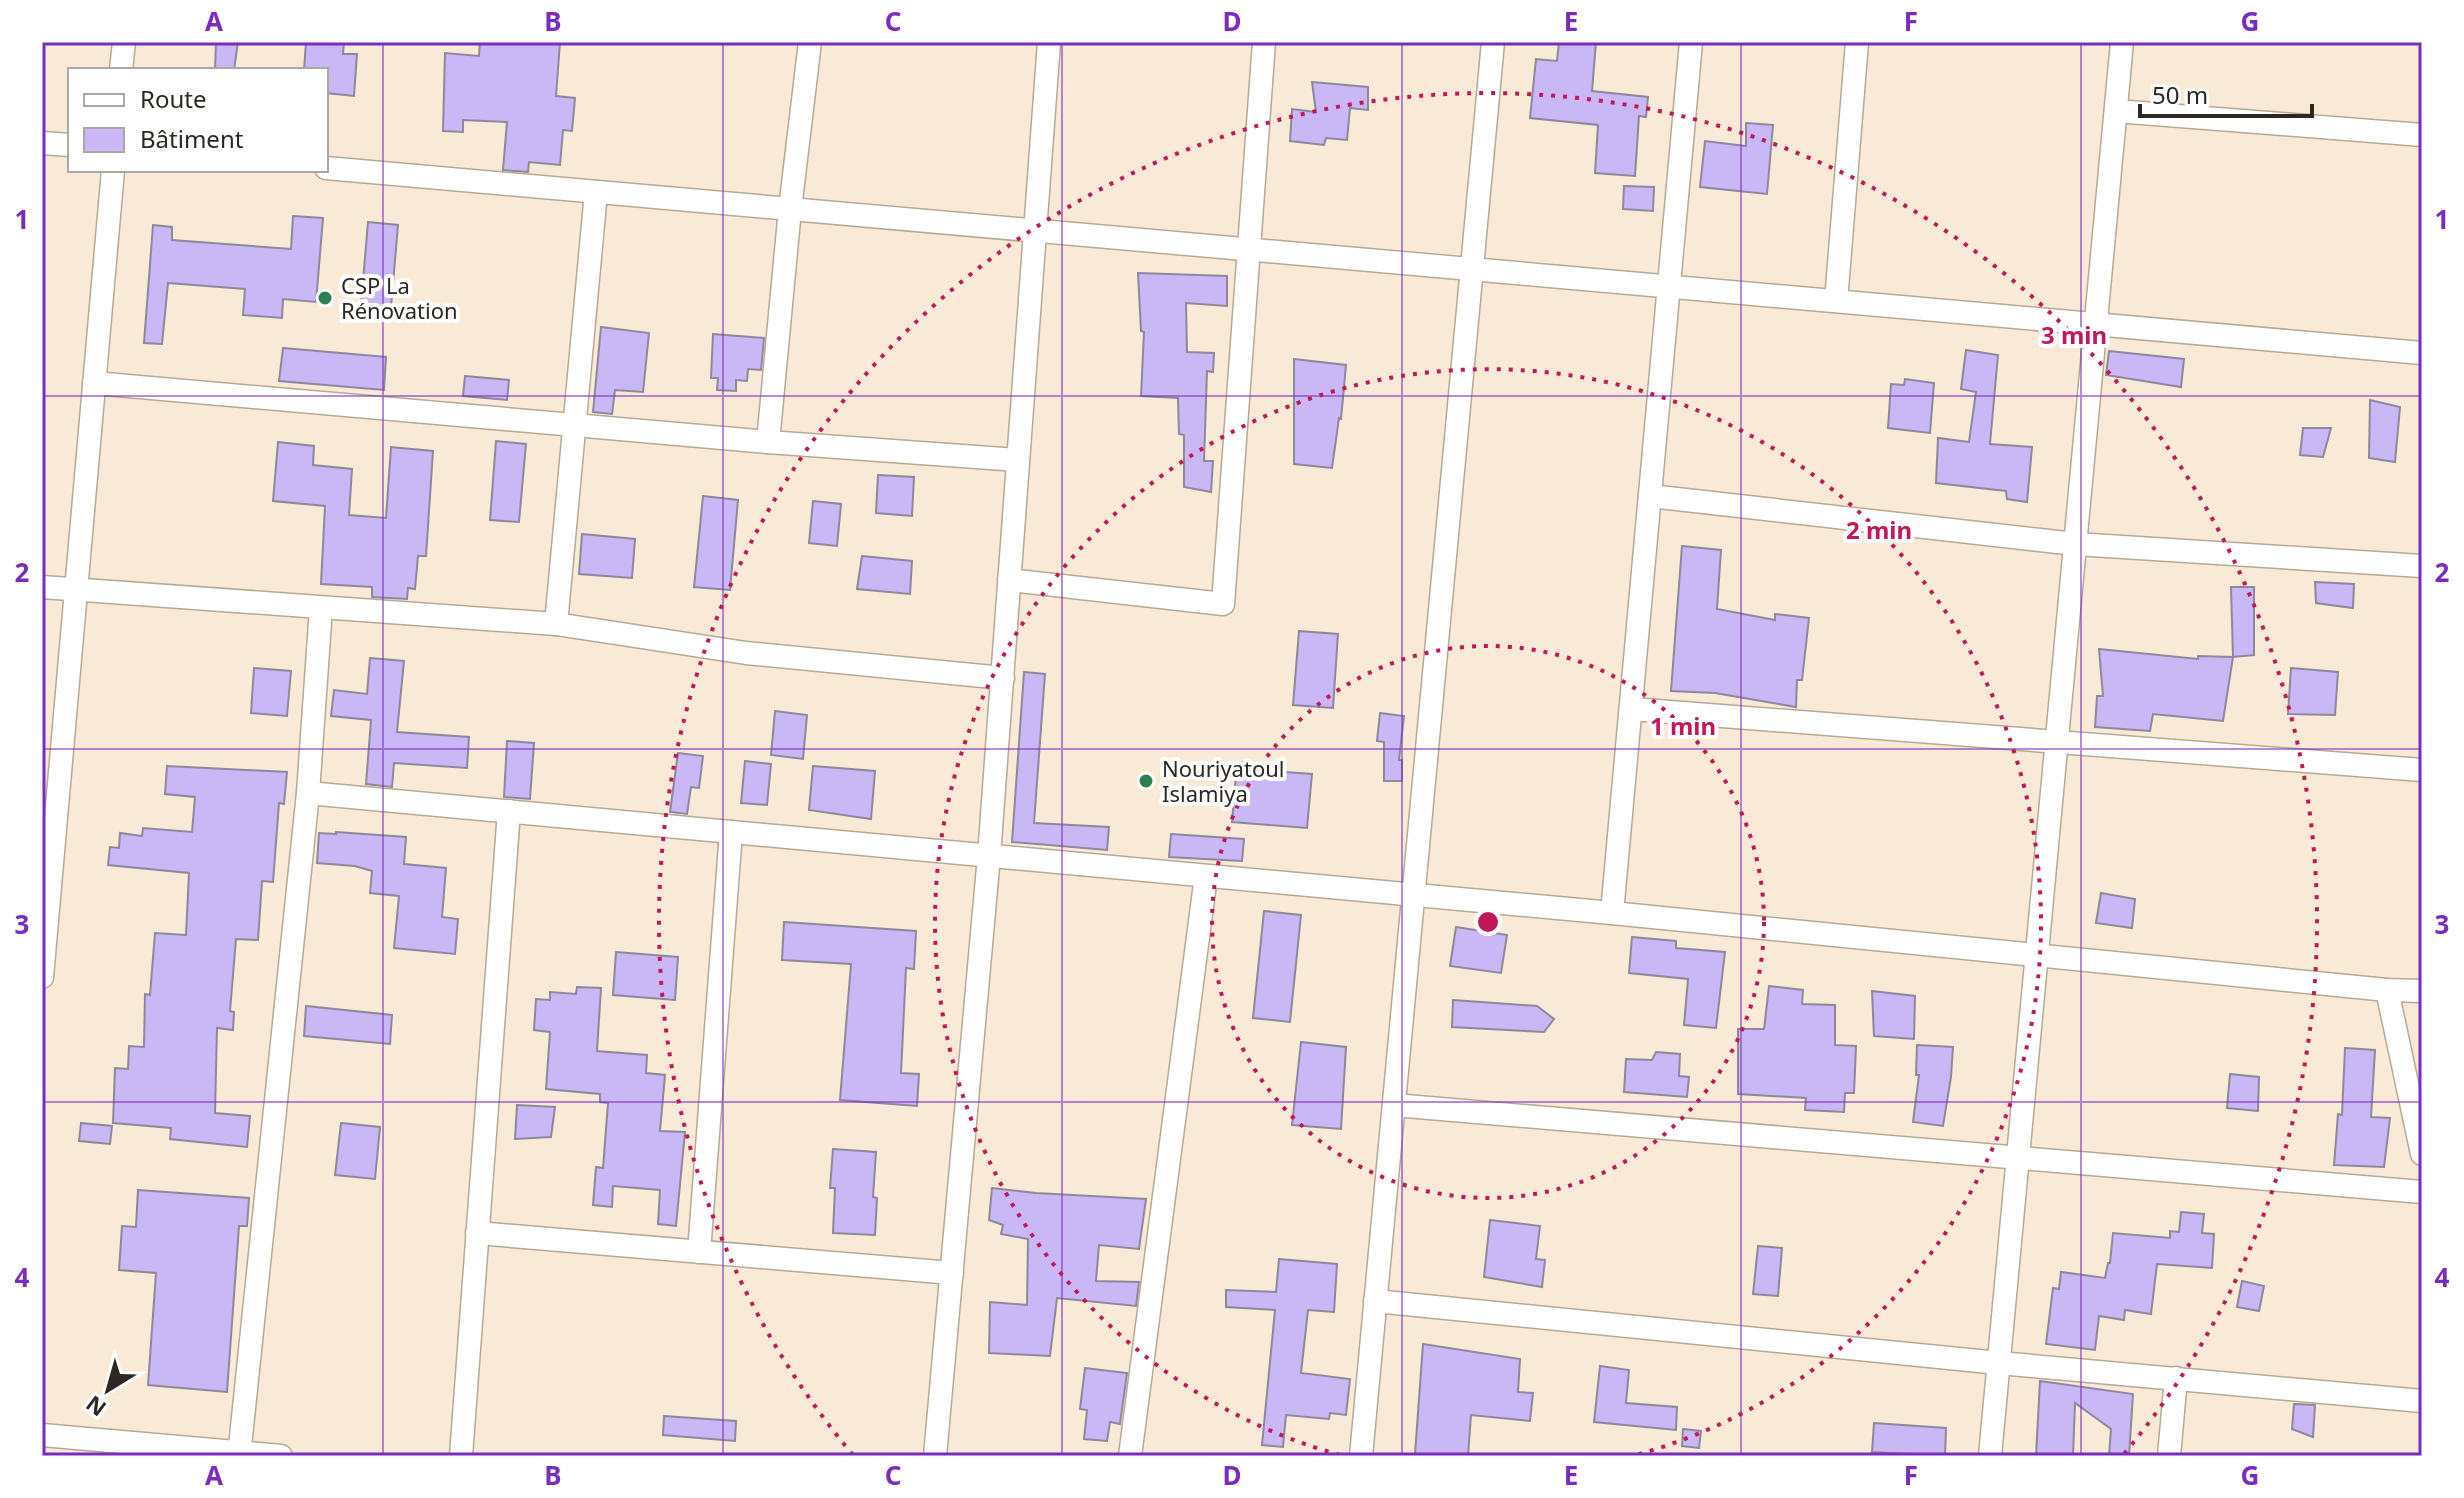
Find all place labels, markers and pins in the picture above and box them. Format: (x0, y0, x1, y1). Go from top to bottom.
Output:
place label: CSP La Rénovation (341, 270, 458, 325)
marker: CSP La Rénovation (316, 289, 334, 307)
place label: Nouriyatoul Islamiya (1162, 753, 1284, 808)
marker: Nouriyatoul Islamiya (1137, 772, 1155, 790)
centre of rings (1474, 908, 1502, 936)

